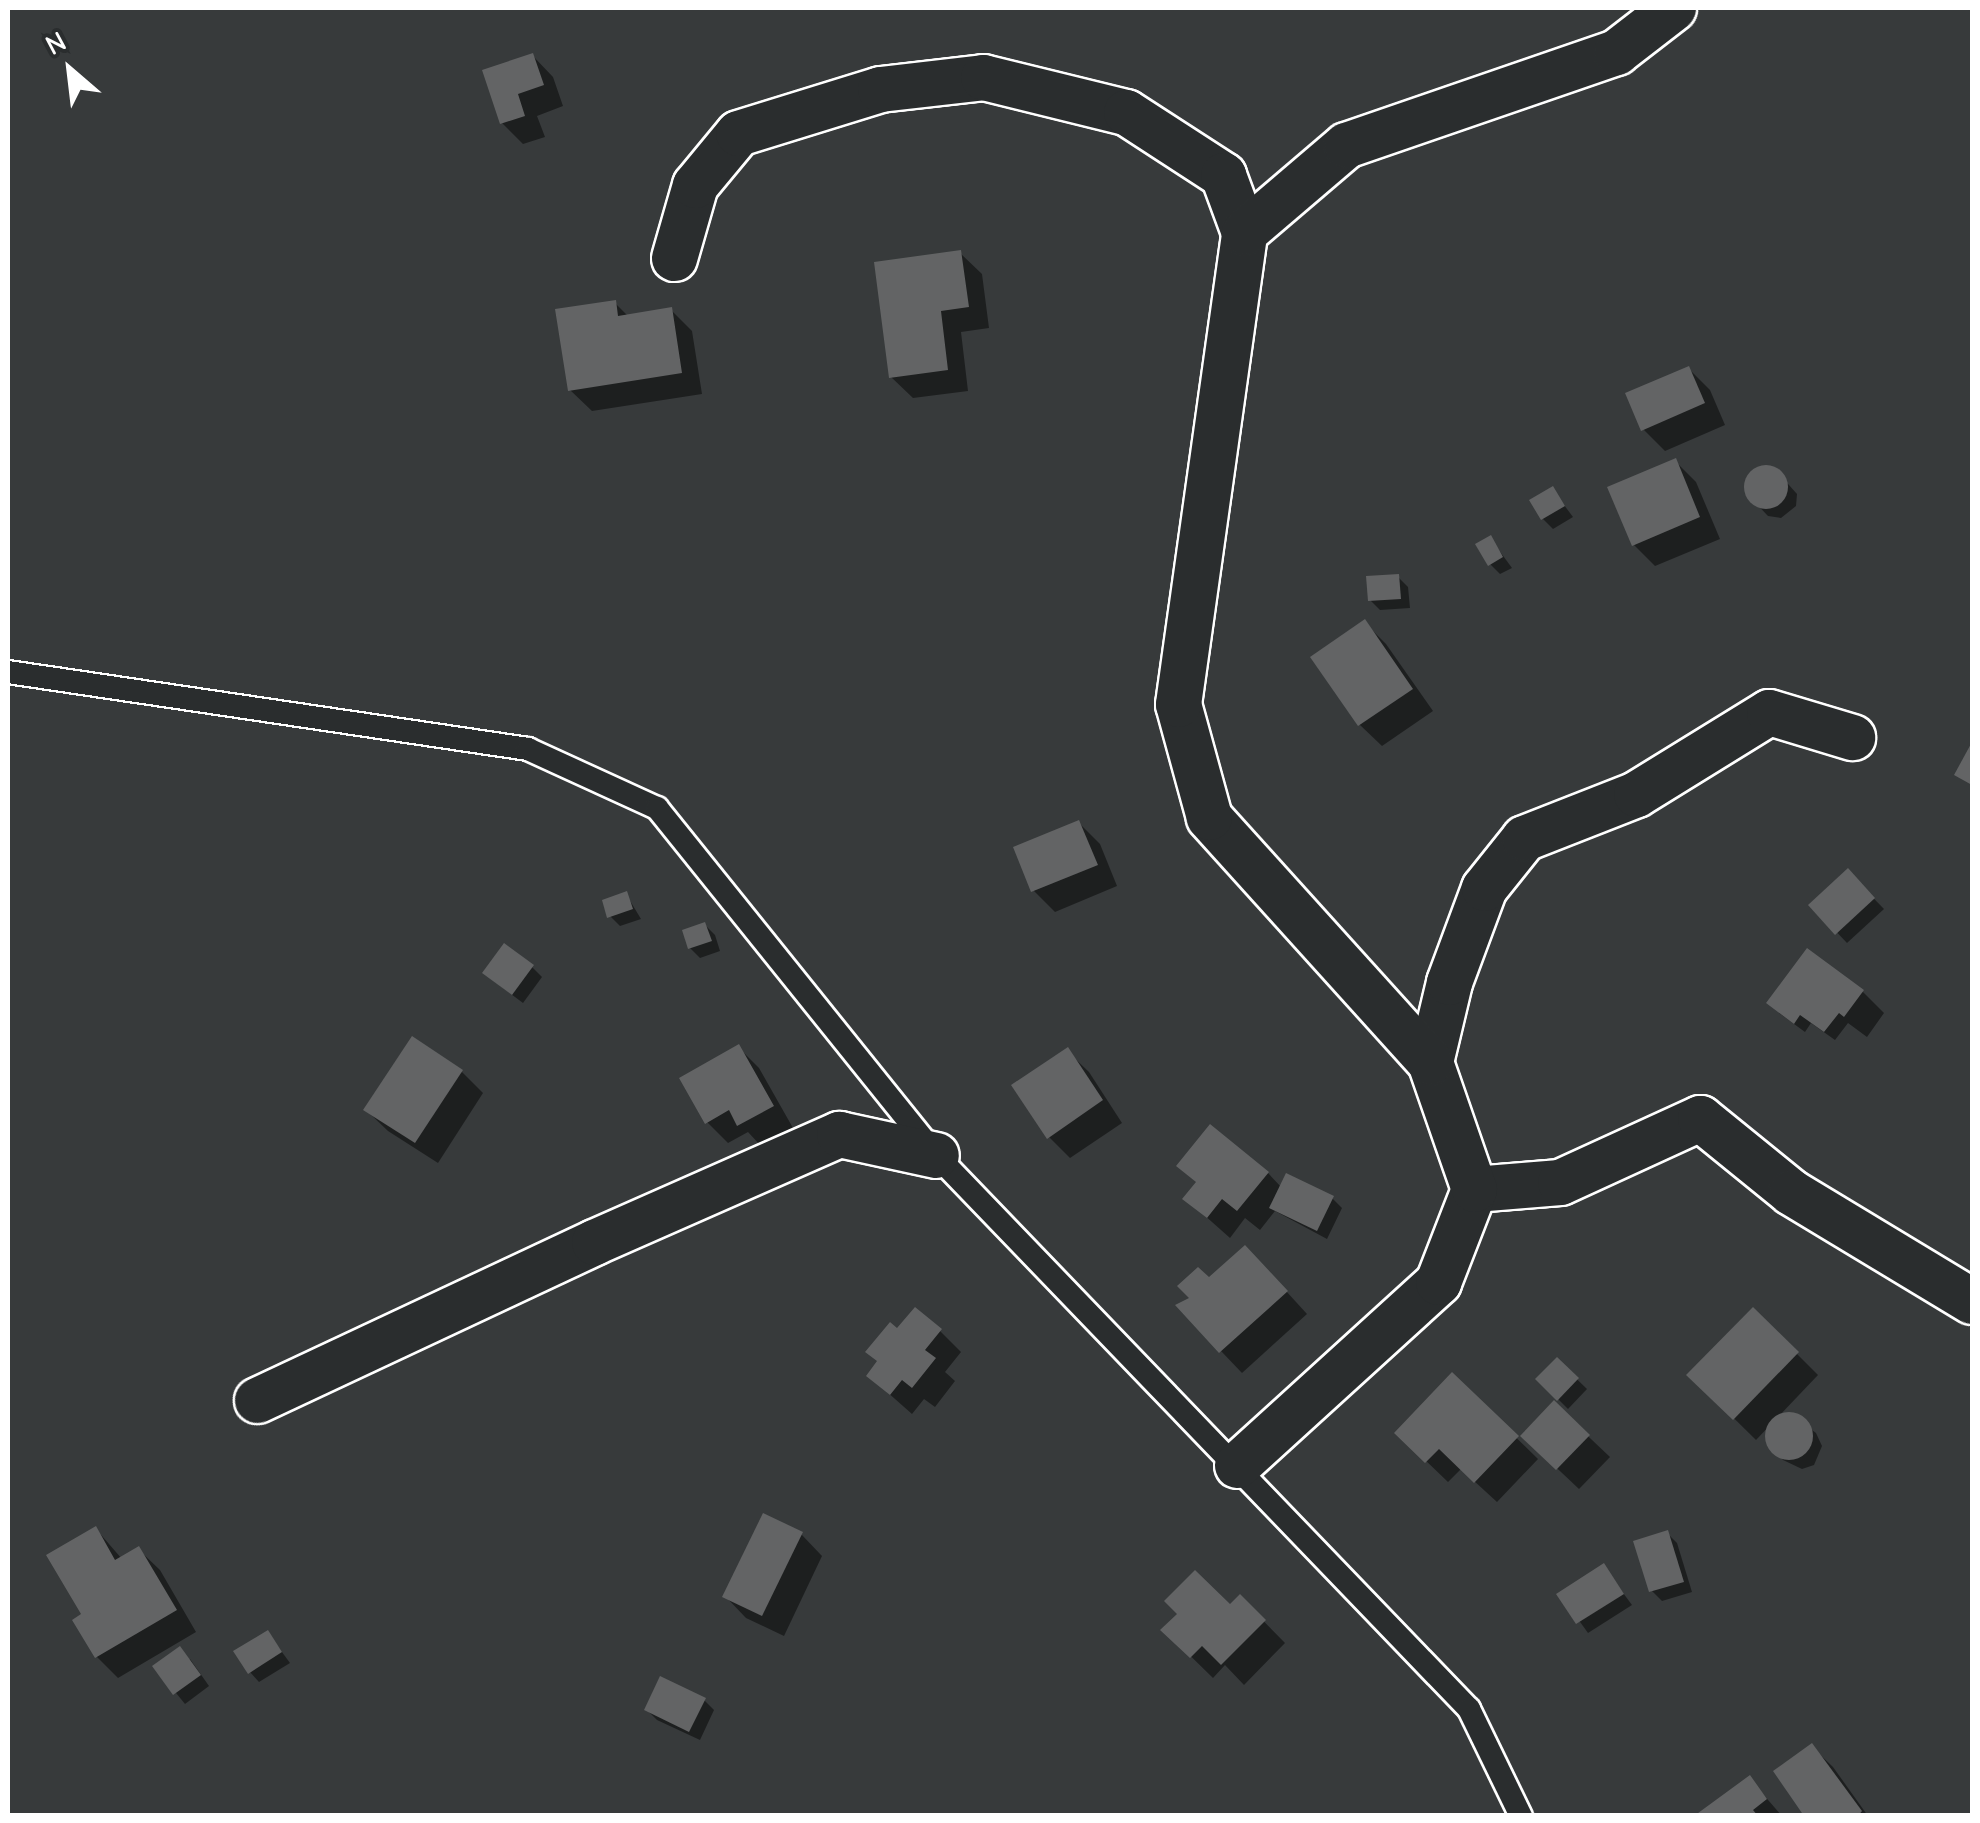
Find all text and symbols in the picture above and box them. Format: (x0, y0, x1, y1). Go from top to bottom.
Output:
north arrow (20, 20, 120, 120)
text: N (40, 25, 71, 62)

